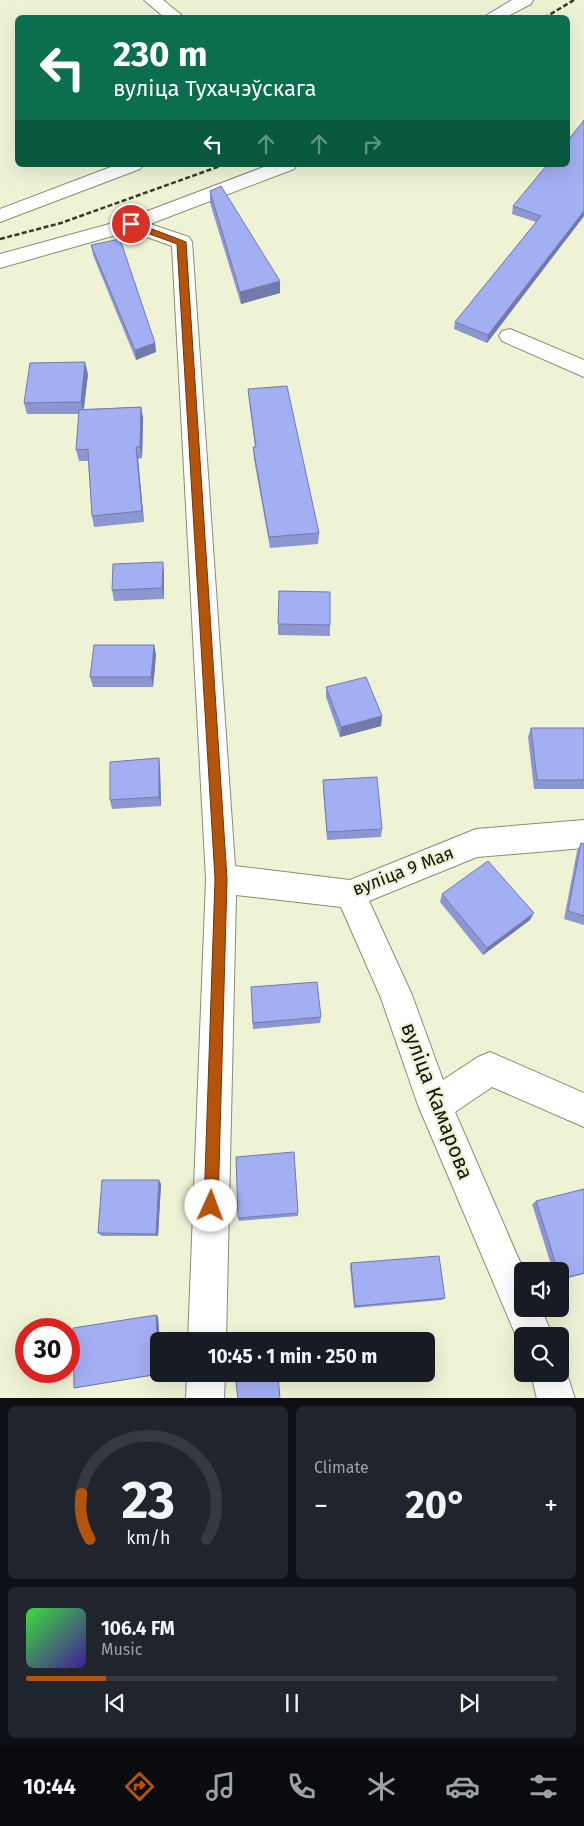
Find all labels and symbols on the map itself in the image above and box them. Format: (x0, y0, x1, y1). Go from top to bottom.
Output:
pin (110, 203, 152, 245)
street label: вуліца 9 Мая (349, 842, 457, 900)
street label: вуліца Камарова (395, 1019, 479, 1183)
position arrow (184, 1179, 236, 1231)
speed limit sign: 30 (15, 1318, 80, 1383)

